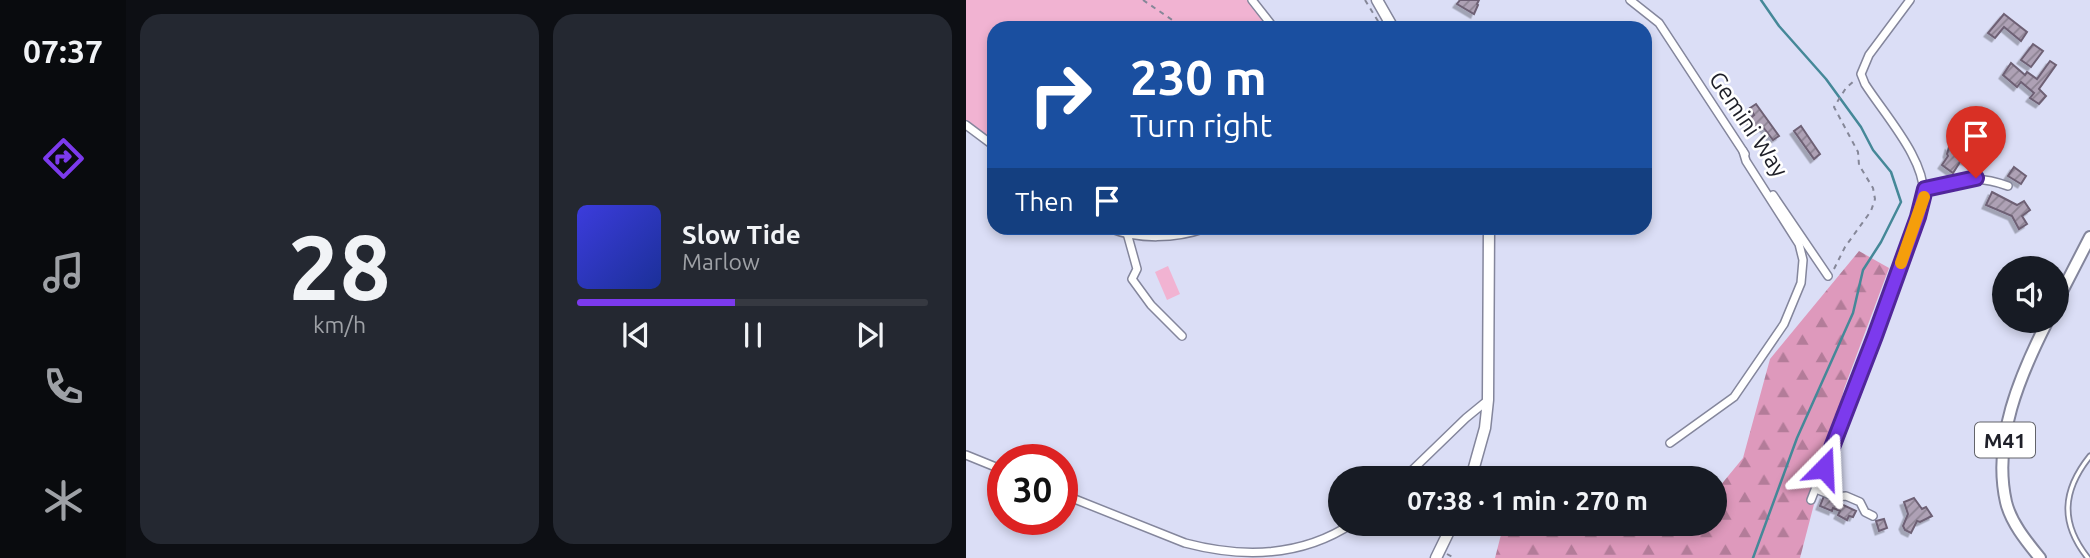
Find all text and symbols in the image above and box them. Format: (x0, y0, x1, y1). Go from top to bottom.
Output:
text: 07:37 (23, 33, 103, 69)
icon: right (1015, 49, 1106, 140)
text: 230 m (1130, 49, 1267, 104)
street label: Gemini Way (1705, 67, 1793, 181)
pin (1946, 106, 2006, 178)
text: Turn right (1130, 107, 1272, 143)
icon: arrive (1957, 117, 1995, 155)
icon: directions (39, 134, 88, 183)
icon: arrive (1088, 182, 1126, 220)
text: Then (1015, 187, 1074, 216)
text: 28 (288, 215, 391, 317)
text: Slow Tide (682, 220, 801, 249)
icon: music (39, 248, 88, 297)
text: Marlow (682, 249, 760, 274)
map controls (1992, 256, 2069, 333)
button: sound (1992, 256, 2069, 333)
text: km/h (313, 312, 366, 337)
icon: previous (617, 316, 655, 354)
icon: pause (734, 316, 772, 354)
icon: next (851, 316, 889, 354)
icon: phone (39, 362, 88, 411)
road number: M41 (1975, 422, 2035, 458)
position arrow (1787, 431, 1861, 505)
speed limit sign: 30 (987, 444, 1078, 535)
icon: climate (39, 476, 88, 525)
text: 07:38 · 1 min · 270 m (1407, 486, 1648, 515)

